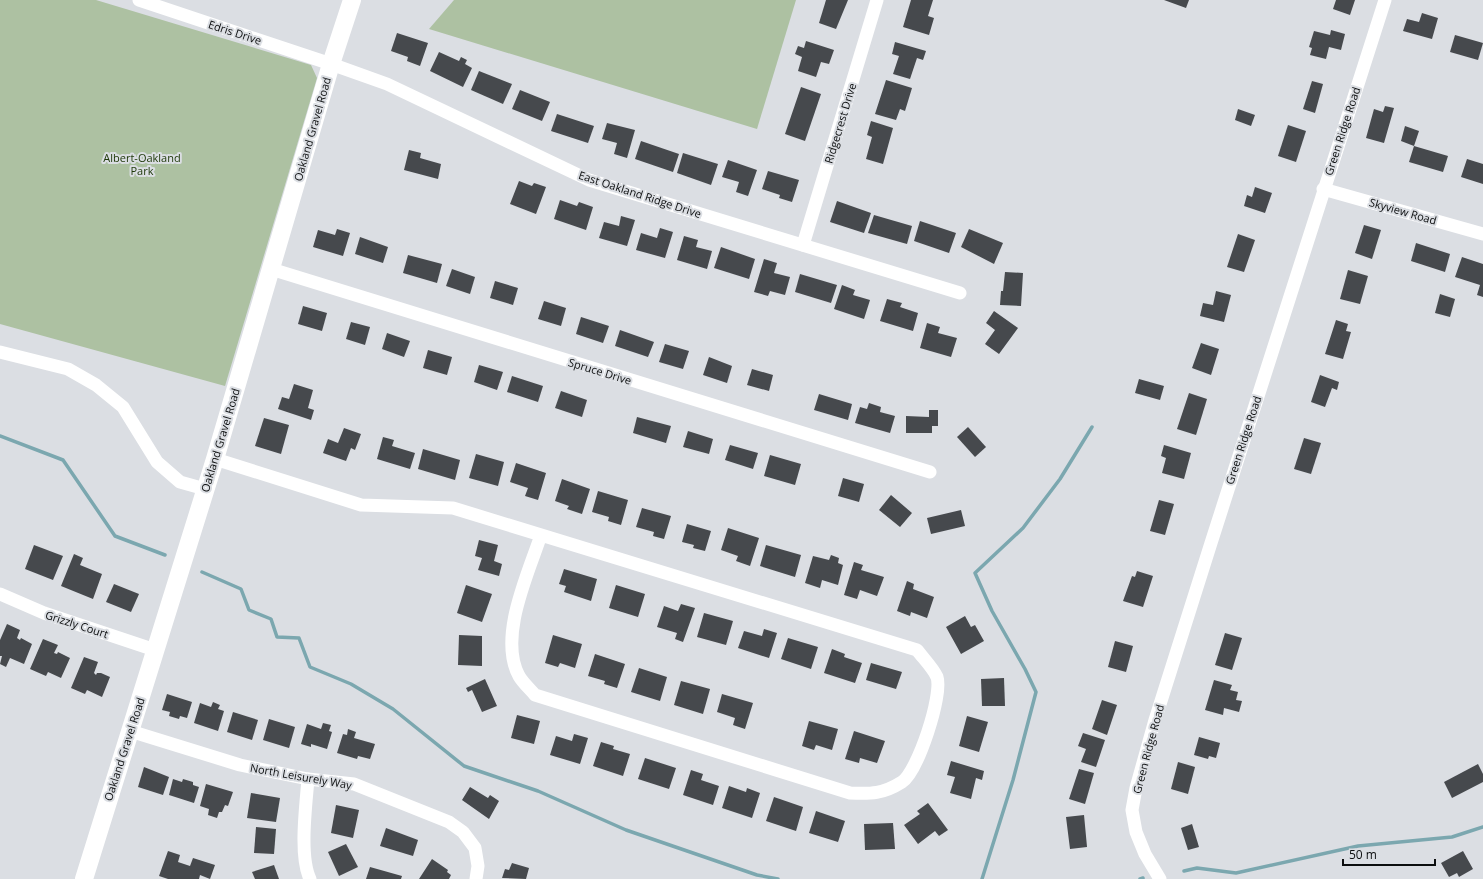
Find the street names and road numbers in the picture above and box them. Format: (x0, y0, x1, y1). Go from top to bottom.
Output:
street label: Edris Drive (206, 16, 264, 48)
street label: Oakland Gravel Road (290, 75, 334, 183)
street label: Ridgecrest Drive (821, 81, 859, 165)
street label: Green Ridge Road (1321, 85, 1363, 177)
street label: East Oakland Ridge Drive (577, 167, 703, 221)
street label: Skyview Road (1368, 194, 1438, 228)
street label: Spruce Drive (567, 354, 633, 388)
street label: Oakland Gravel Road (197, 386, 243, 494)
street label: Green Ridge Road (1222, 394, 1264, 486)
street label: Grizzly Court (44, 607, 111, 641)
street label: Oakland Gravel Road (100, 695, 148, 803)
street label: Green Ridge Road (1129, 703, 1167, 795)
street label: North Leisurely Way (249, 760, 354, 792)

